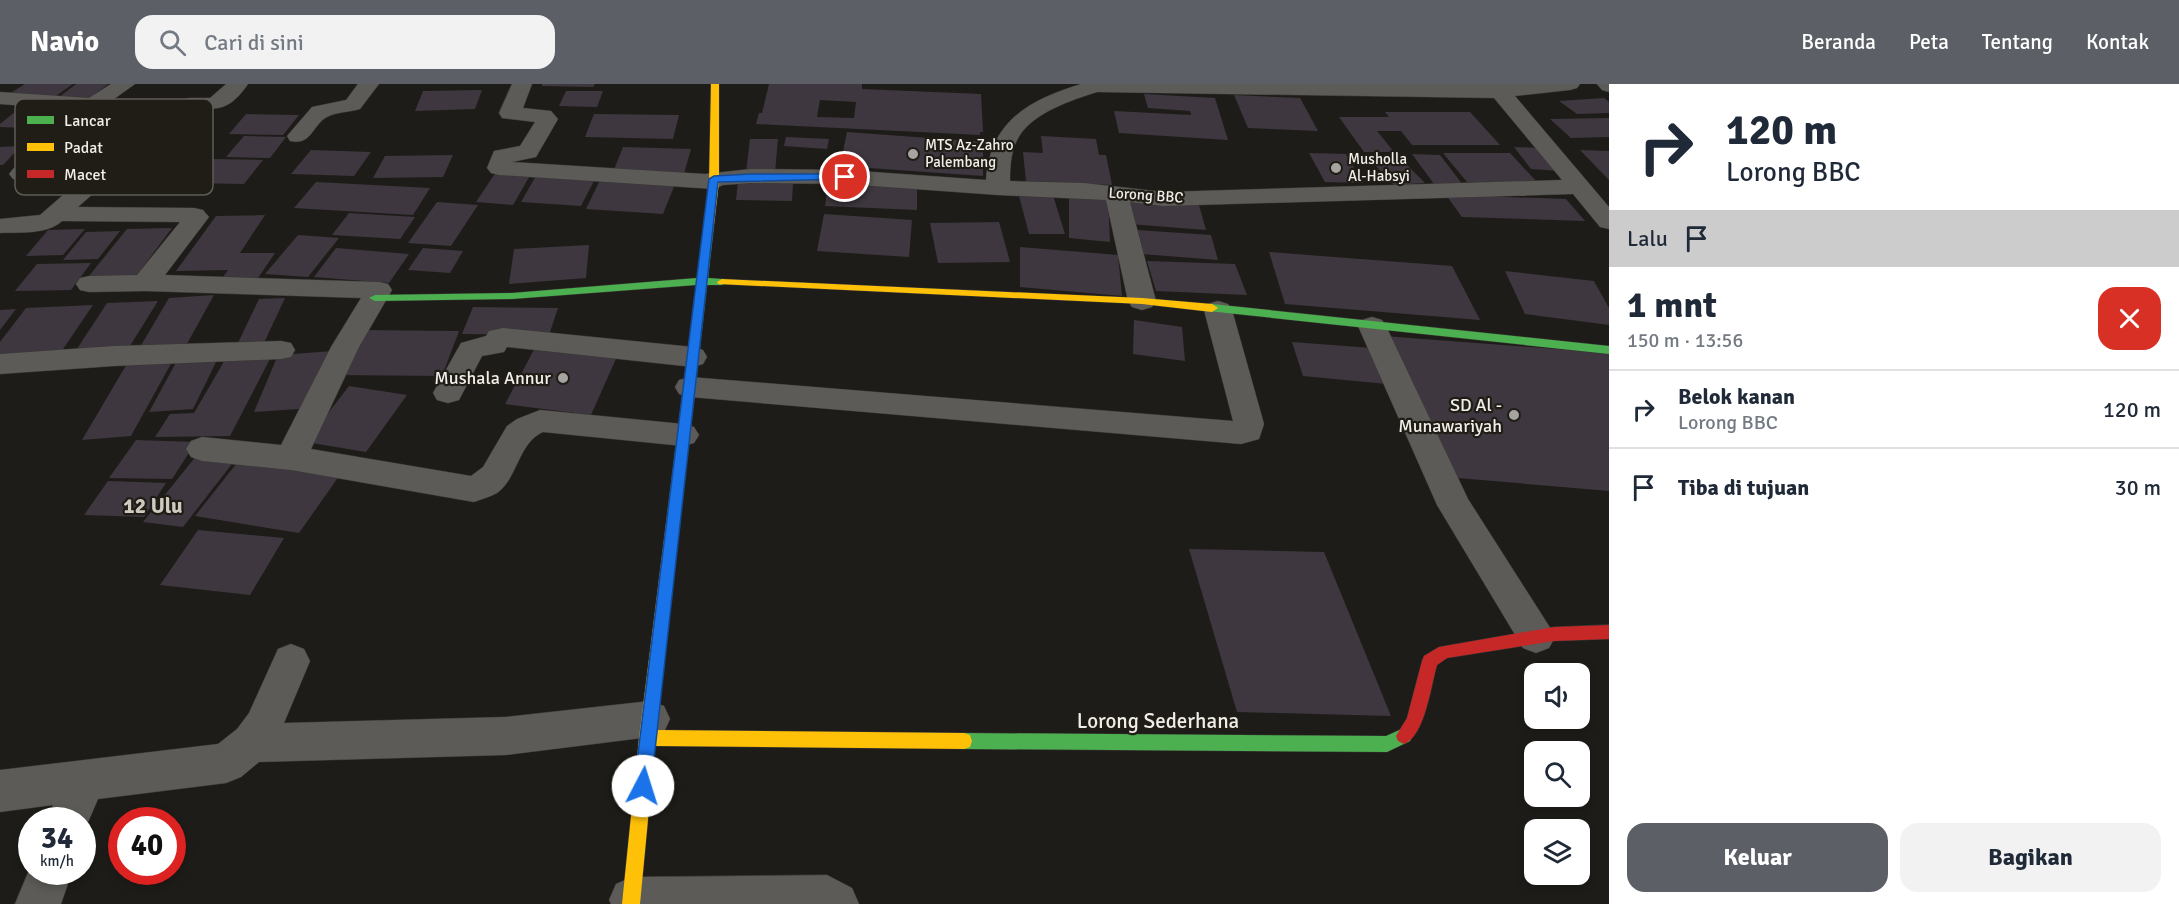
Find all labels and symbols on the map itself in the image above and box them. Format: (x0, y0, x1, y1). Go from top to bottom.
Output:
legend (15, 99, 213, 195)
text: Lancar (64, 111, 111, 131)
place label: MTS Az-Zahro Palembang (925, 136, 1014, 171)
text: Padat (64, 138, 103, 158)
marker: MTS Az-Zahro Palembang (906, 147, 920, 161)
place label: Musholla Al-Habsyi (1348, 150, 1410, 185)
pin (819, 151, 870, 202)
marker: Musholla Al-Habsyi (1329, 161, 1343, 175)
text: Macet (64, 165, 106, 185)
street label: Lorong BBC (1108, 183, 1184, 207)
place label: Mushala Annur (434, 367, 551, 389)
marker: Mushala Annur (556, 371, 570, 385)
place label: SD Al - Munawariyah (1398, 394, 1502, 437)
marker: SD Al - Munawariyah (1507, 408, 1521, 422)
district label: 12 Ulu (123, 493, 183, 519)
street label: Lorong Sederhana (1077, 708, 1239, 734)
position arrow (611, 754, 675, 818)
speed limit sign: 40 (108, 807, 186, 885)

